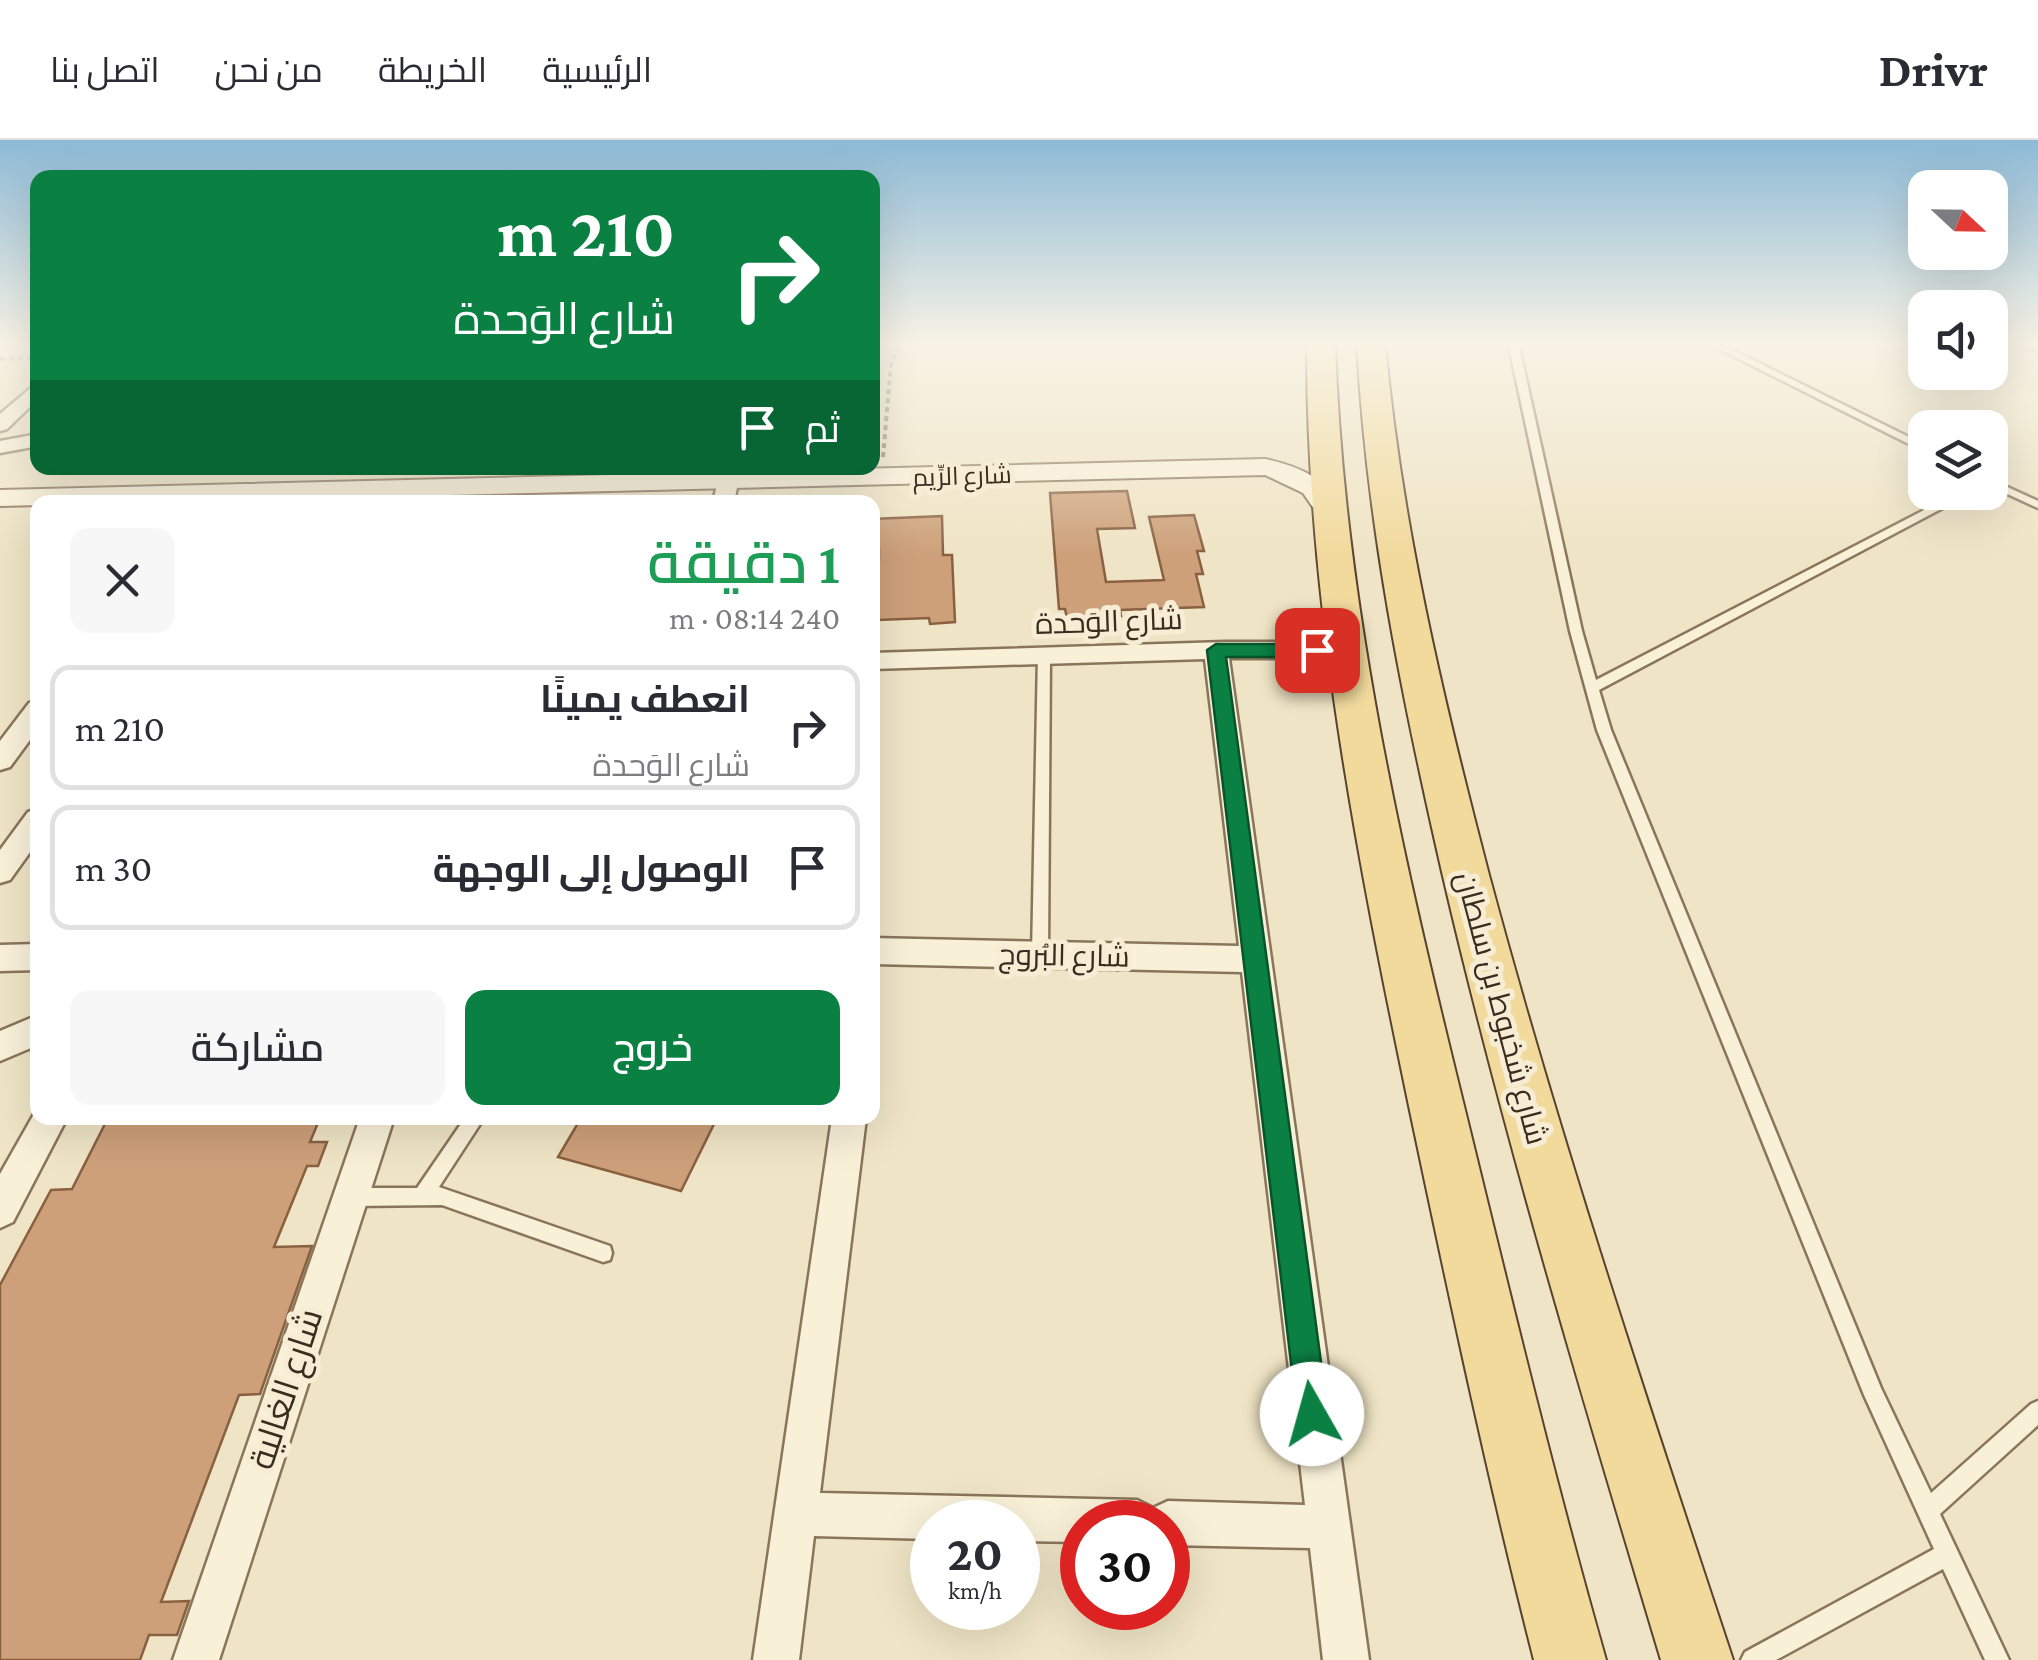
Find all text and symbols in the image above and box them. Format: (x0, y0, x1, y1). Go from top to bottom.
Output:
text: Drivr (1879, 43, 1988, 96)
text: اتصل بنا (50, 51, 160, 90)
text: من نحن (215, 51, 323, 90)
text: الخريطة (378, 51, 487, 90)
text: الرئيسية (542, 51, 652, 90)
north arrow (1908, 170, 2008, 270)
map controls (1908, 170, 2008, 510)
text: 210 m (498, 193, 675, 271)
icon: right (710, 210, 840, 340)
button: sound (1908, 290, 2008, 390)
text: شارع الوَحدة (454, 294, 675, 344)
icon: arrive (730, 400, 785, 455)
text: ثم (805, 408, 840, 450)
button: layers (1908, 410, 2008, 510)
street label: شارع الرِّيم (912, 461, 1012, 495)
button: close (70, 528, 175, 633)
text: 1 دقيقة (647, 529, 840, 596)
text: 240 m · 08:14 (669, 600, 840, 636)
street label: شارع الوَحدة (1035, 602, 1183, 644)
pin (1275, 608, 1360, 693)
icon: arrive (1290, 623, 1345, 678)
text: انعطف يمينًا (540, 678, 750, 720)
icon: right (780, 700, 835, 755)
text: 210 m (75, 707, 165, 749)
text: شارع الوَحدة (593, 747, 750, 783)
icon: arrive (780, 840, 835, 895)
text: 30 m (75, 847, 152, 889)
text: الوصول إلى الوجهة (433, 848, 750, 890)
street label: شارع شخبوط بن سلطان (1446, 868, 1554, 1149)
street label: شارع البُروج (998, 937, 1130, 977)
button: مشاركة (70, 990, 445, 1105)
button: خروج (465, 990, 840, 1105)
street label: شارع الغالية (242, 1304, 333, 1475)
position arrow (1260, 1362, 1364, 1466)
speed limit sign: 30 (1060, 1500, 1190, 1630)
text: 20 (947, 1525, 1003, 1581)
text: km/h (948, 1577, 1002, 1604)

